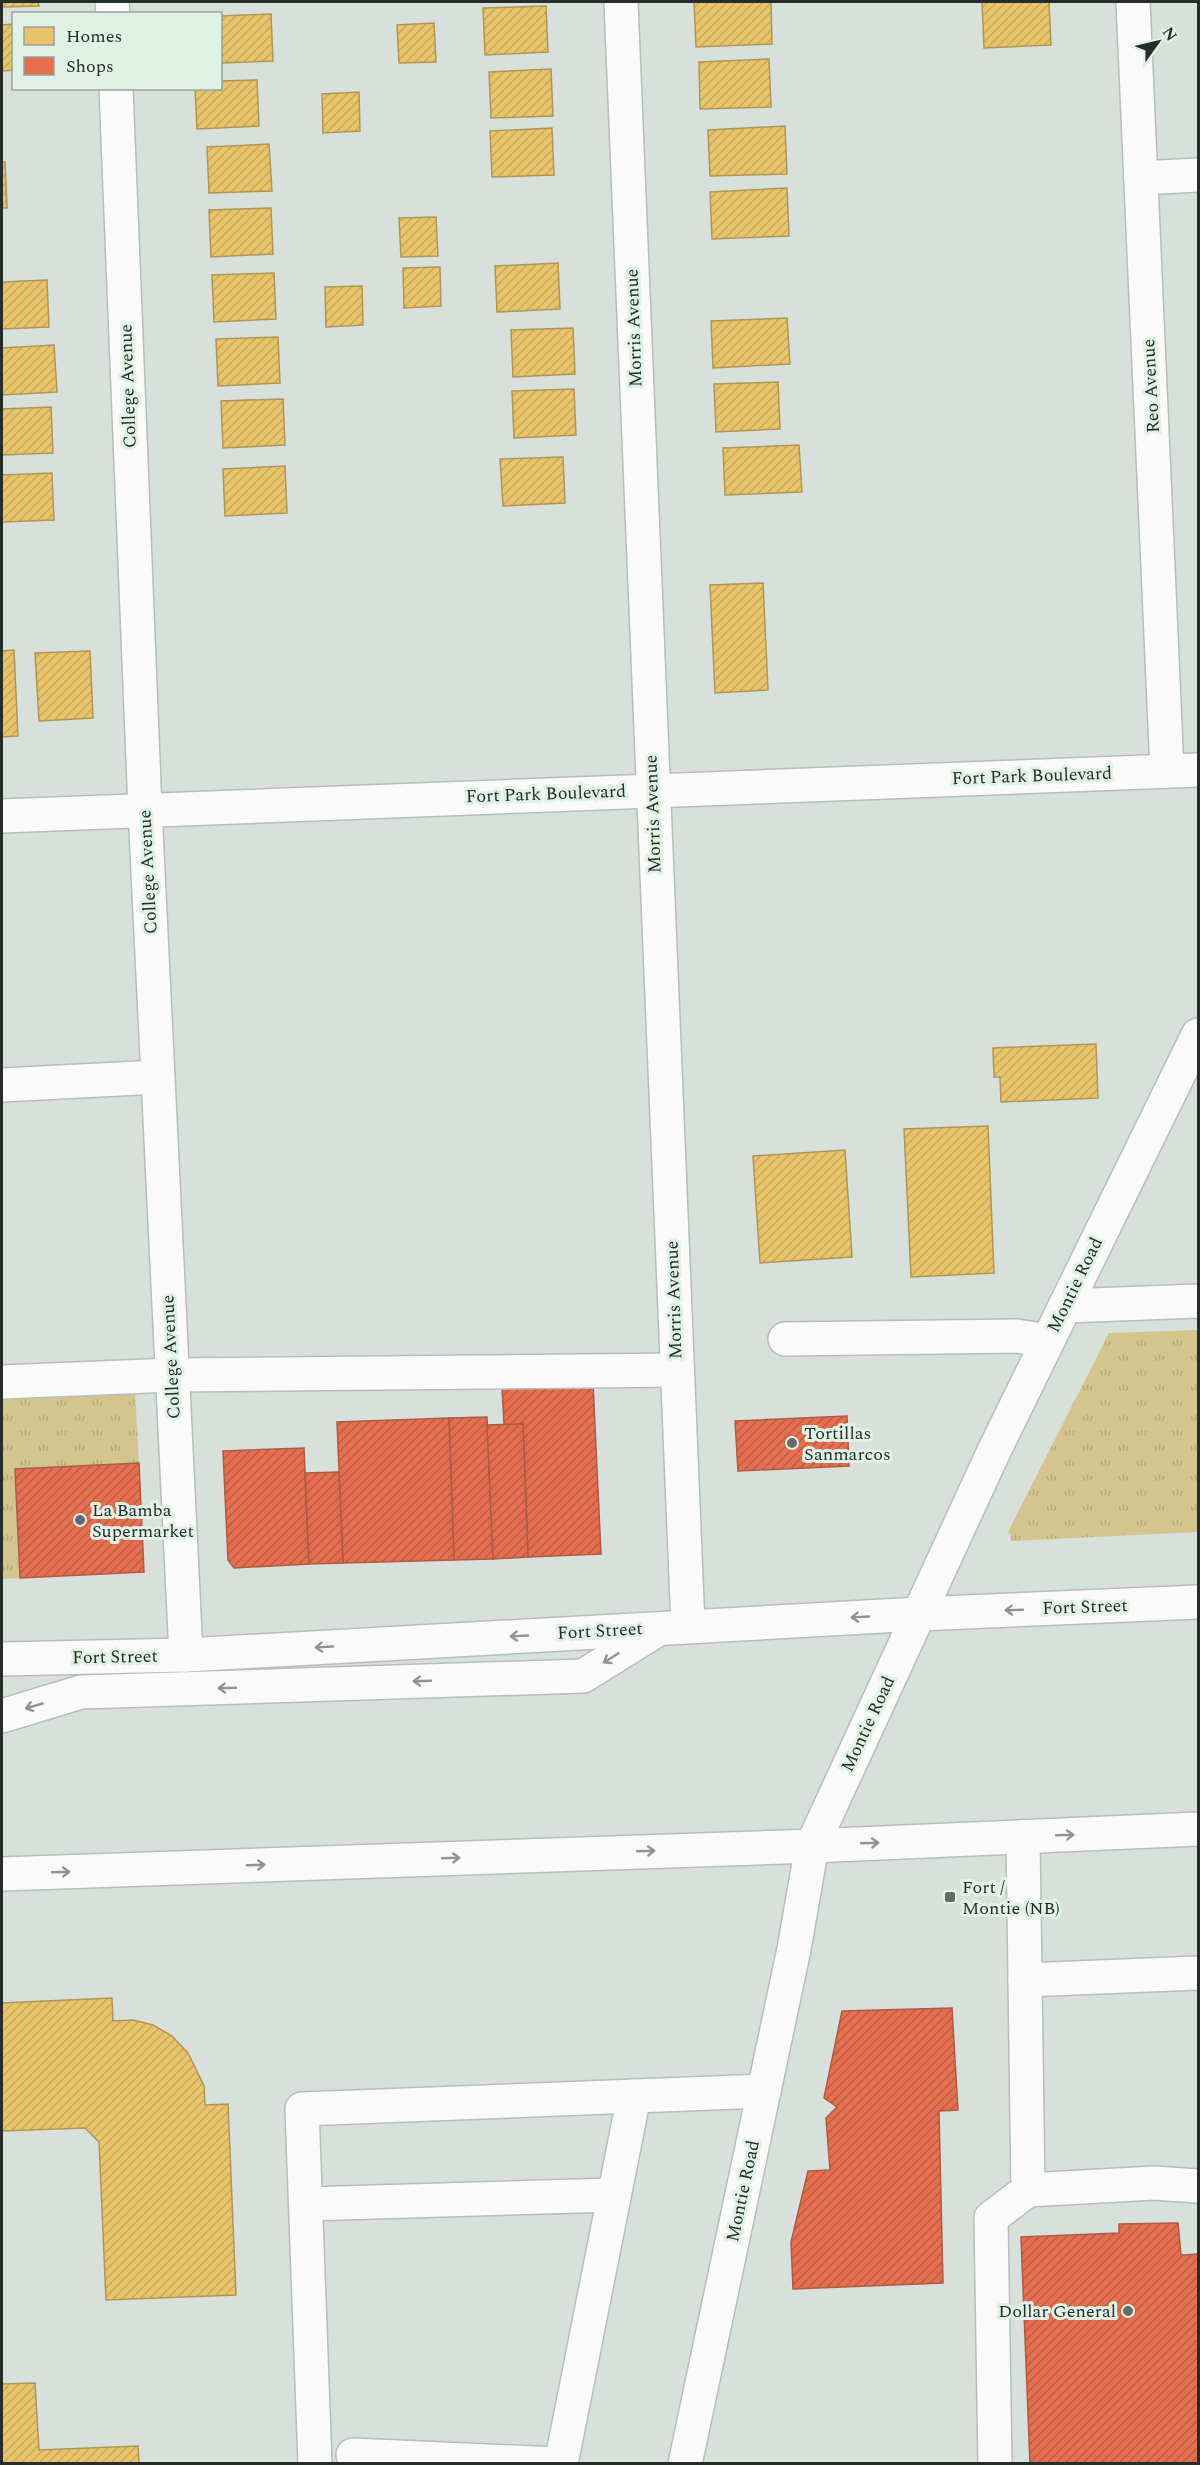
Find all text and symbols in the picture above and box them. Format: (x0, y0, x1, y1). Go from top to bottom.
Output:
legend (12, 12, 222, 90)
north arrow (1128, 12, 1188, 72)
text: N (1156, 22, 1183, 46)
text: Homes (66, 23, 122, 50)
text: Shops (66, 53, 114, 80)
street label: Morris Avenue (618, 268, 650, 388)
street label: College Avenue (112, 323, 144, 449)
street label: Reo Avenue (1135, 338, 1167, 434)
street label: Morris Avenue (637, 754, 669, 874)
street label: Fort Park Boulevard (951, 760, 1113, 792)
street label: Fort Park Boulevard (465, 778, 627, 810)
street label: College Avenue (131, 809, 165, 935)
street label: Montie Road (1040, 1233, 1110, 1337)
street label: Morris Avenue (658, 1240, 690, 1360)
street label: College Avenue (154, 1294, 188, 1420)
place label: Tortillas Sanmarcos (804, 1420, 891, 1468)
marker: Tortillas Sanmarcos (785, 1436, 799, 1450)
place label: La Bamba Supermarket (92, 1497, 194, 1545)
marker: La Bamba Supermarket (73, 1513, 87, 1527)
street label: Fort Street (1042, 1592, 1128, 1622)
one-way arrow (1005, 1604, 1025, 1615)
one-way arrow (851, 1611, 871, 1622)
street label: Fort Street (557, 1615, 643, 1647)
one-way arrow (509, 1630, 529, 1641)
one-way arrow (315, 1642, 335, 1653)
street label: Fort Street (72, 1643, 158, 1671)
one-way arrow (603, 1652, 620, 1665)
street label: Montie Road (834, 1672, 902, 1776)
one-way arrow (412, 1676, 432, 1687)
one-way arrow (217, 1682, 237, 1693)
one-way arrow (25, 1701, 44, 1712)
one-way arrow (1054, 1830, 1074, 1841)
one-way arrow (859, 1838, 879, 1849)
one-way arrow (635, 1846, 655, 1857)
one-way arrow (440, 1853, 460, 1864)
one-way arrow (245, 1859, 265, 1871)
one-way arrow (50, 1866, 70, 1877)
place label: Fort / Montie (NB) (962, 1874, 1060, 1922)
marker: Fort / Montie (NB) (943, 1890, 957, 1904)
street label: Montie Road (719, 2138, 767, 2244)
place label: Dollar General (998, 2298, 1116, 2325)
marker: Dollar General (1121, 2304, 1135, 2318)

